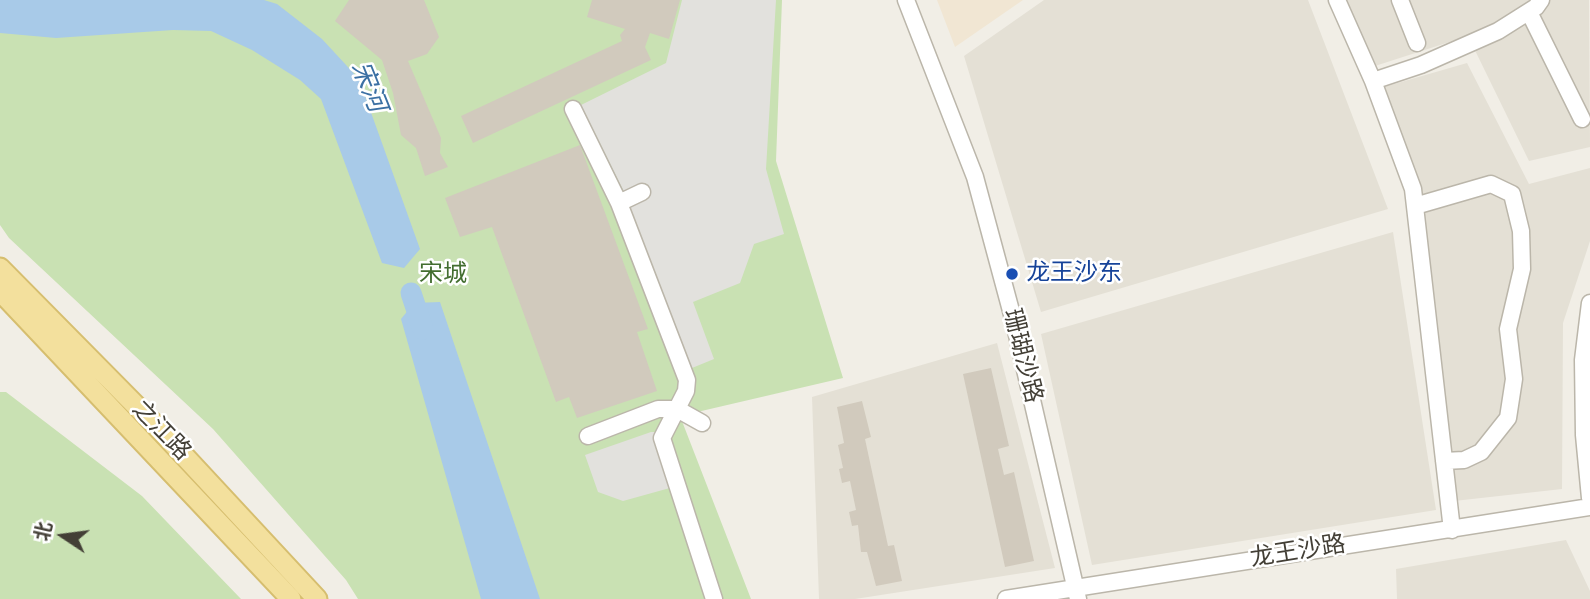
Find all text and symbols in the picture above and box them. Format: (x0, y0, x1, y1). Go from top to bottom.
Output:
water label: 宋河 (344, 57, 392, 117)
place label: 龙王沙东 (1026, 260, 1122, 288)
park label: 宋城 (419, 261, 467, 289)
marker: 龙王沙东 (1004, 266, 1020, 282)
street label: 珊瑚沙路 (996, 306, 1048, 406)
street label: 之江路 (126, 395, 196, 467)
north arrow (28, 501, 98, 571)
text: 北 (28, 519, 57, 543)
street label: 龙王沙路 (1248, 530, 1348, 574)

